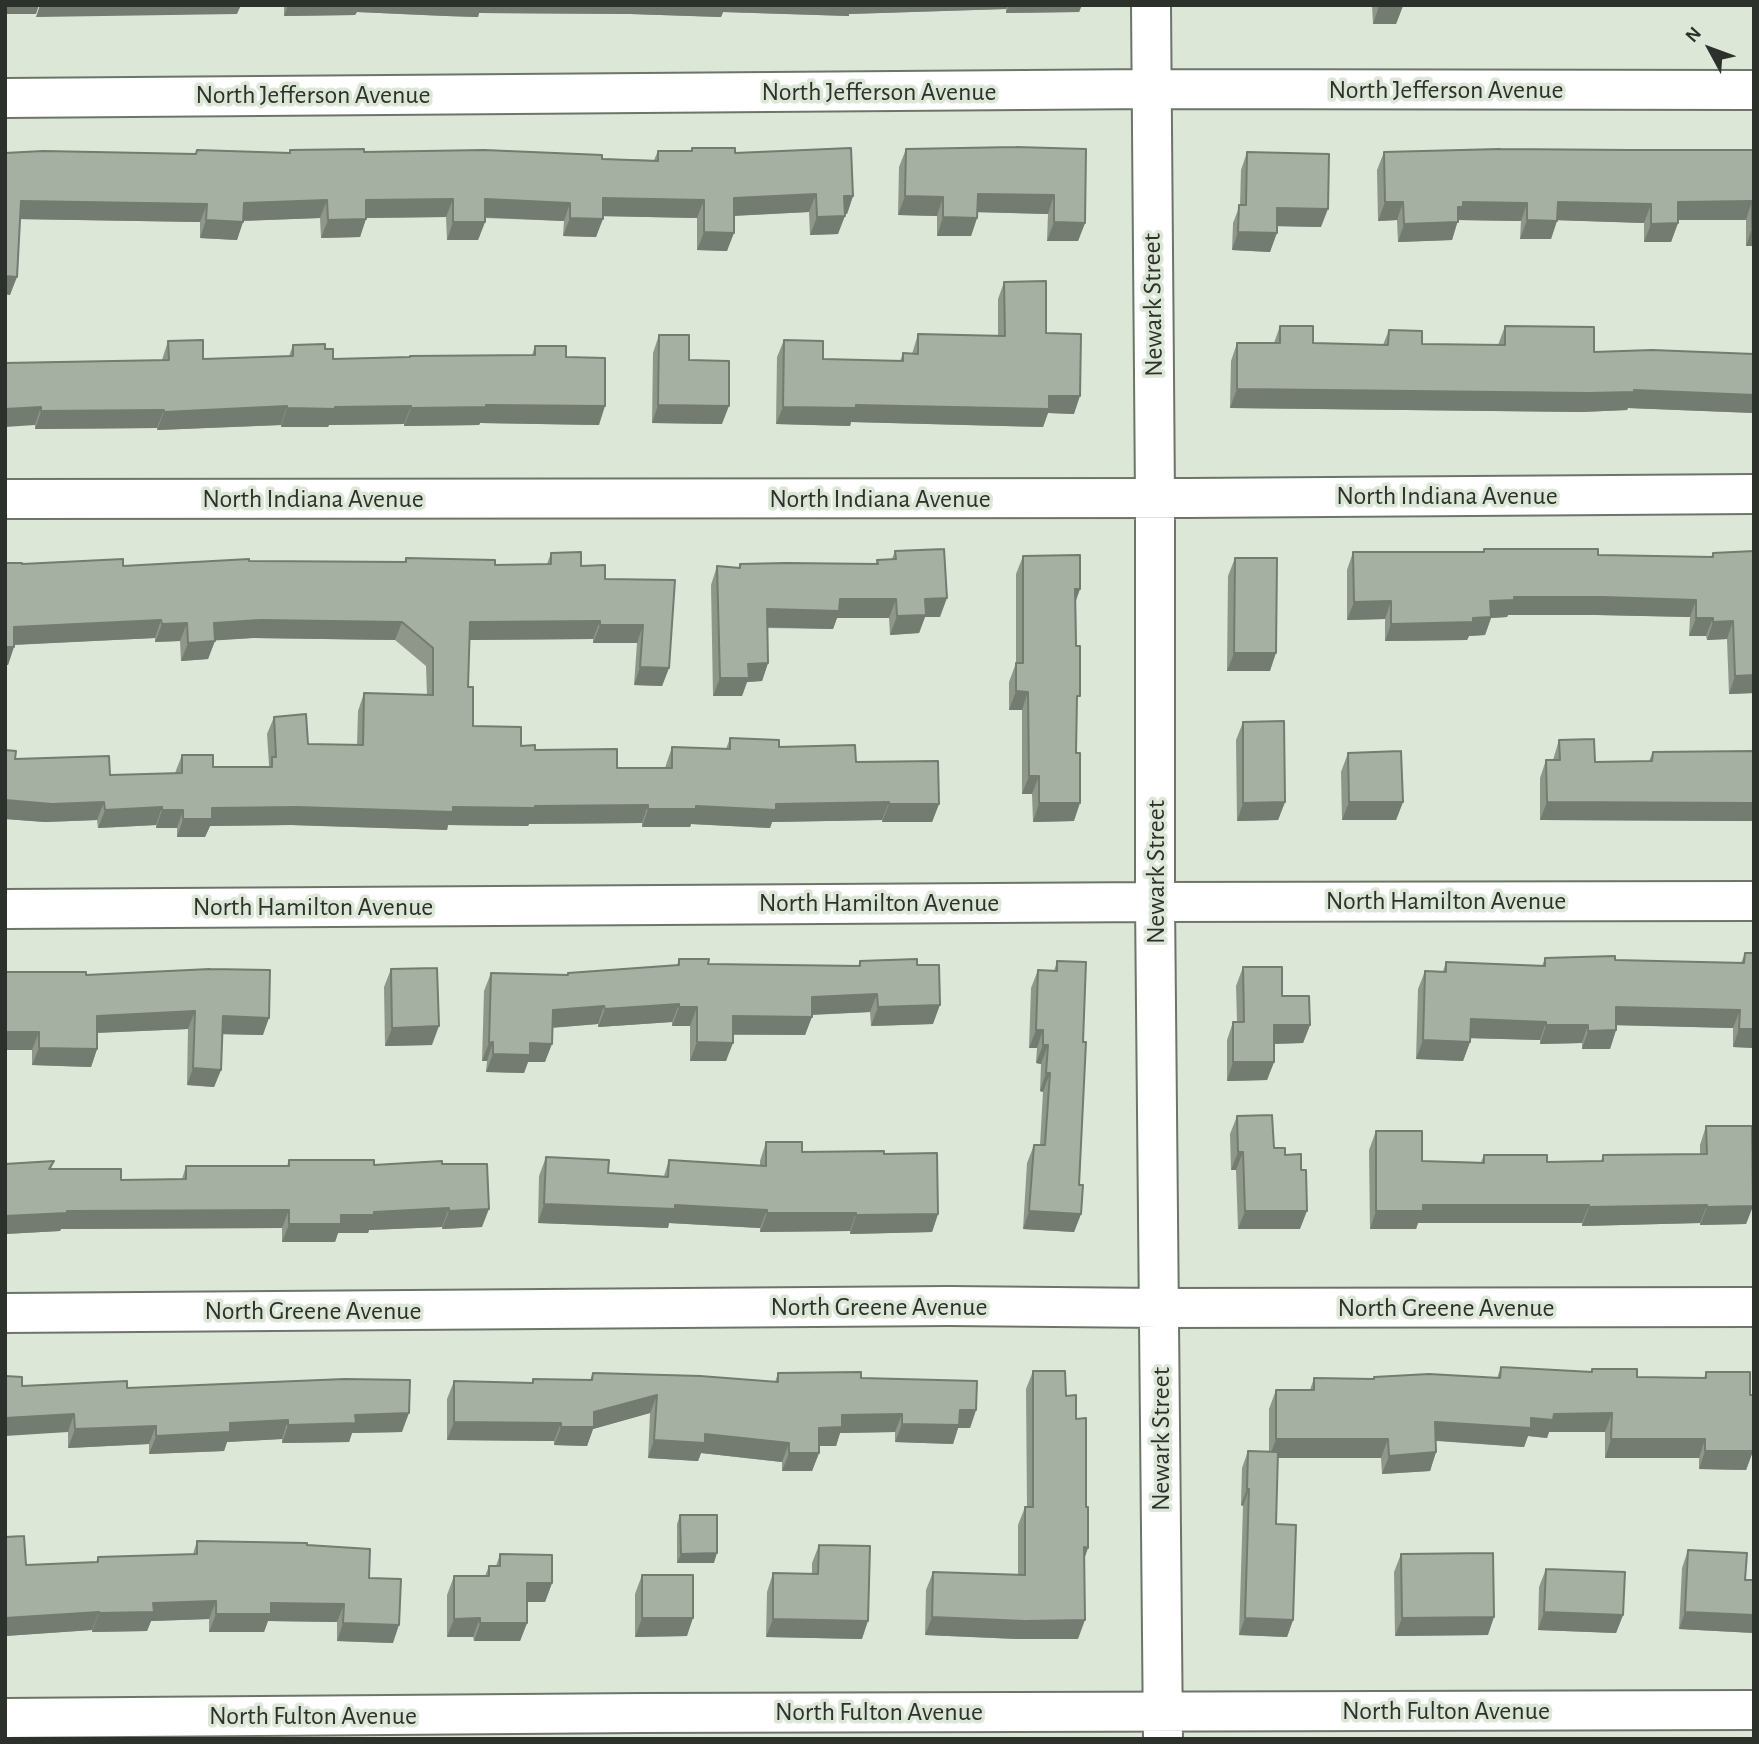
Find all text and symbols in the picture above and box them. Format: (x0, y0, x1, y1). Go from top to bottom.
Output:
north arrow (1675, 14, 1745, 84)
text: N (1682, 24, 1705, 46)
street label: North Jefferson Avenue (1328, 74, 1564, 106)
street label: North Jefferson Avenue (761, 76, 997, 108)
street label: North Jefferson Avenue (195, 79, 431, 111)
street label: Newark Street (1136, 233, 1170, 377)
street label: North Indiana Avenue (1336, 480, 1558, 512)
street label: North Indiana Avenue (202, 483, 424, 515)
street label: North Indiana Avenue (769, 483, 991, 515)
street label: Newark Street (1140, 800, 1172, 944)
street label: North Hamilton Avenue (1326, 885, 1566, 917)
street label: North Hamilton Avenue (759, 887, 999, 919)
street label: North Hamilton Avenue (193, 891, 433, 923)
street label: North Greene Avenue (770, 1291, 988, 1323)
street label: North Greene Avenue (1337, 1292, 1555, 1324)
street label: North Greene Avenue (204, 1295, 422, 1327)
street label: Newark Street (1145, 1367, 1177, 1511)
street label: North Fulton Avenue (1342, 1695, 1550, 1727)
street label: North Fulton Avenue (775, 1696, 983, 1728)
street label: North Fulton Avenue (209, 1700, 417, 1732)

